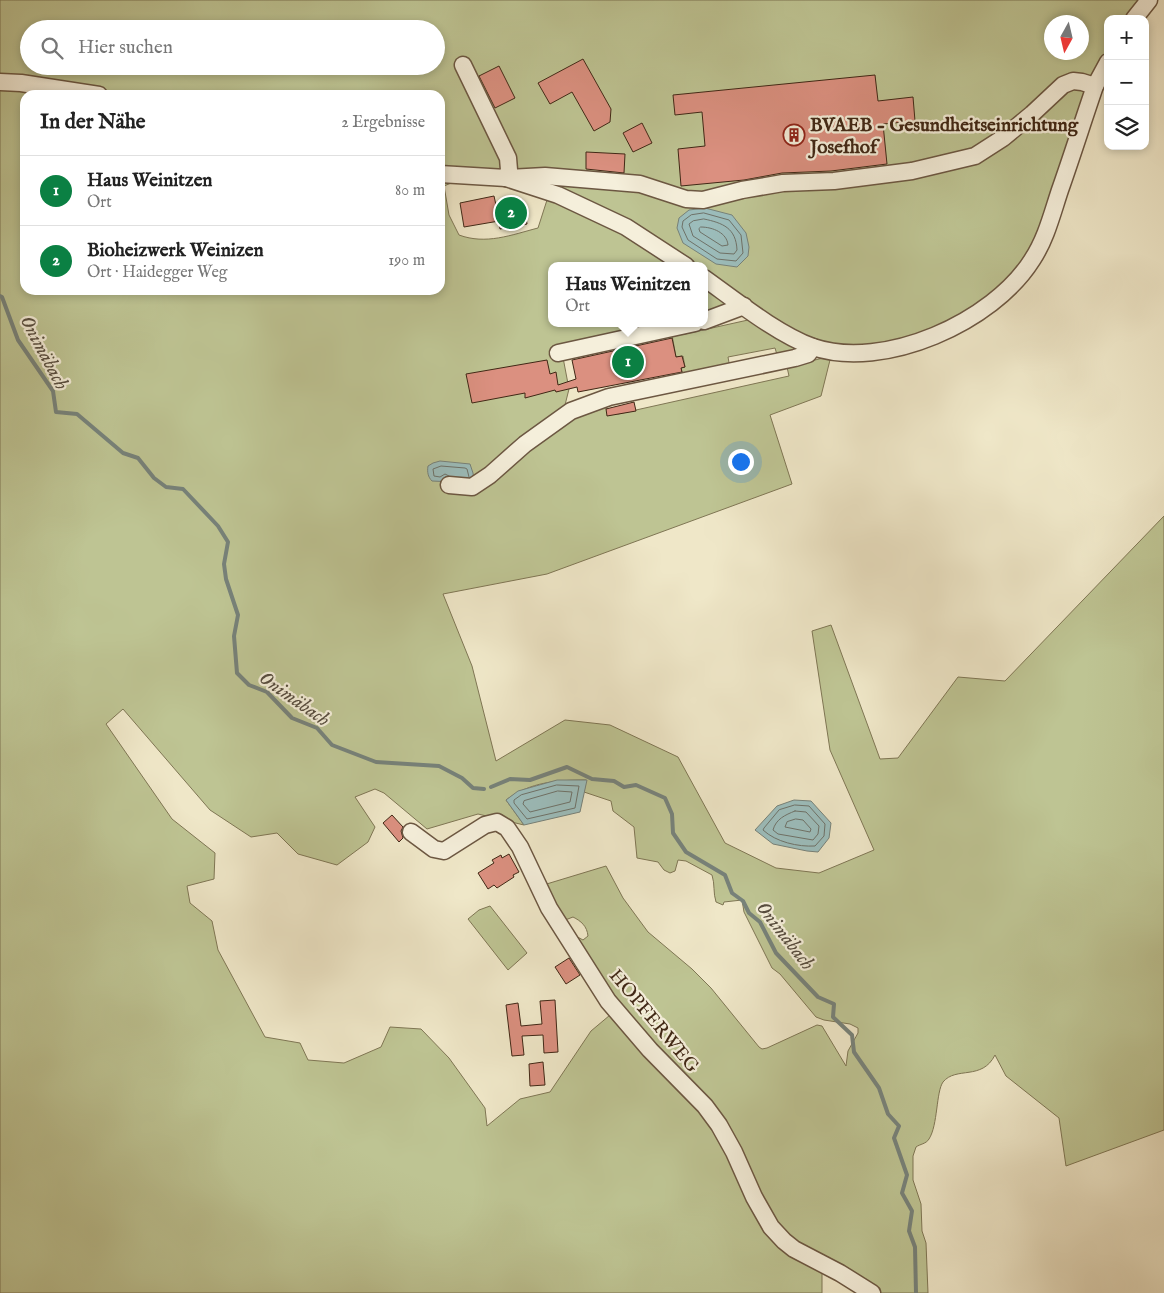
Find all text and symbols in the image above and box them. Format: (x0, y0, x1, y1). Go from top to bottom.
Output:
north arrow (1044, 15, 1089, 60)
map controls (1104, 15, 1149, 150)
button: + (1104, 15, 1149, 60)
search box (20, 20, 445, 75)
icon: search (38, 34, 66, 62)
text: Hier suchen (78, 36, 173, 60)
button: − (1104, 60, 1149, 105)
button: layers (1104, 105, 1149, 150)
text: In der Nähe (40, 109, 146, 136)
text: 2 Ergebnisse (341, 113, 425, 133)
place label: BVAEB - Gesundheitseinrichtung Josefhof (807, 114, 1079, 160)
building icon: BVAEB - Gesundheitseinrichtung Josefhof (782, 123, 806, 147)
text: Haus Weinitzen (87, 169, 213, 193)
text: 1 (53, 181, 59, 201)
text: 80 m (395, 181, 425, 201)
text: Ort (87, 193, 112, 213)
pin: 2 (495, 194, 527, 232)
text: Bioheizwerk Weinizen (87, 239, 264, 263)
text: 2 (52, 251, 60, 271)
text: 190 m (388, 251, 425, 271)
popup (548, 262, 708, 327)
text: Ort · Haidegger Weg (87, 263, 227, 283)
text: Haus Weinitzen (565, 273, 691, 297)
text: Ort (565, 297, 590, 317)
water label: Onimäbach (14, 311, 74, 395)
pin: 1 (612, 343, 644, 381)
your location (728, 449, 754, 475)
water label: Onimäbach (254, 666, 335, 733)
water label: Onimäbach (750, 896, 820, 976)
street label: HOPFERWEG (603, 965, 704, 1078)

